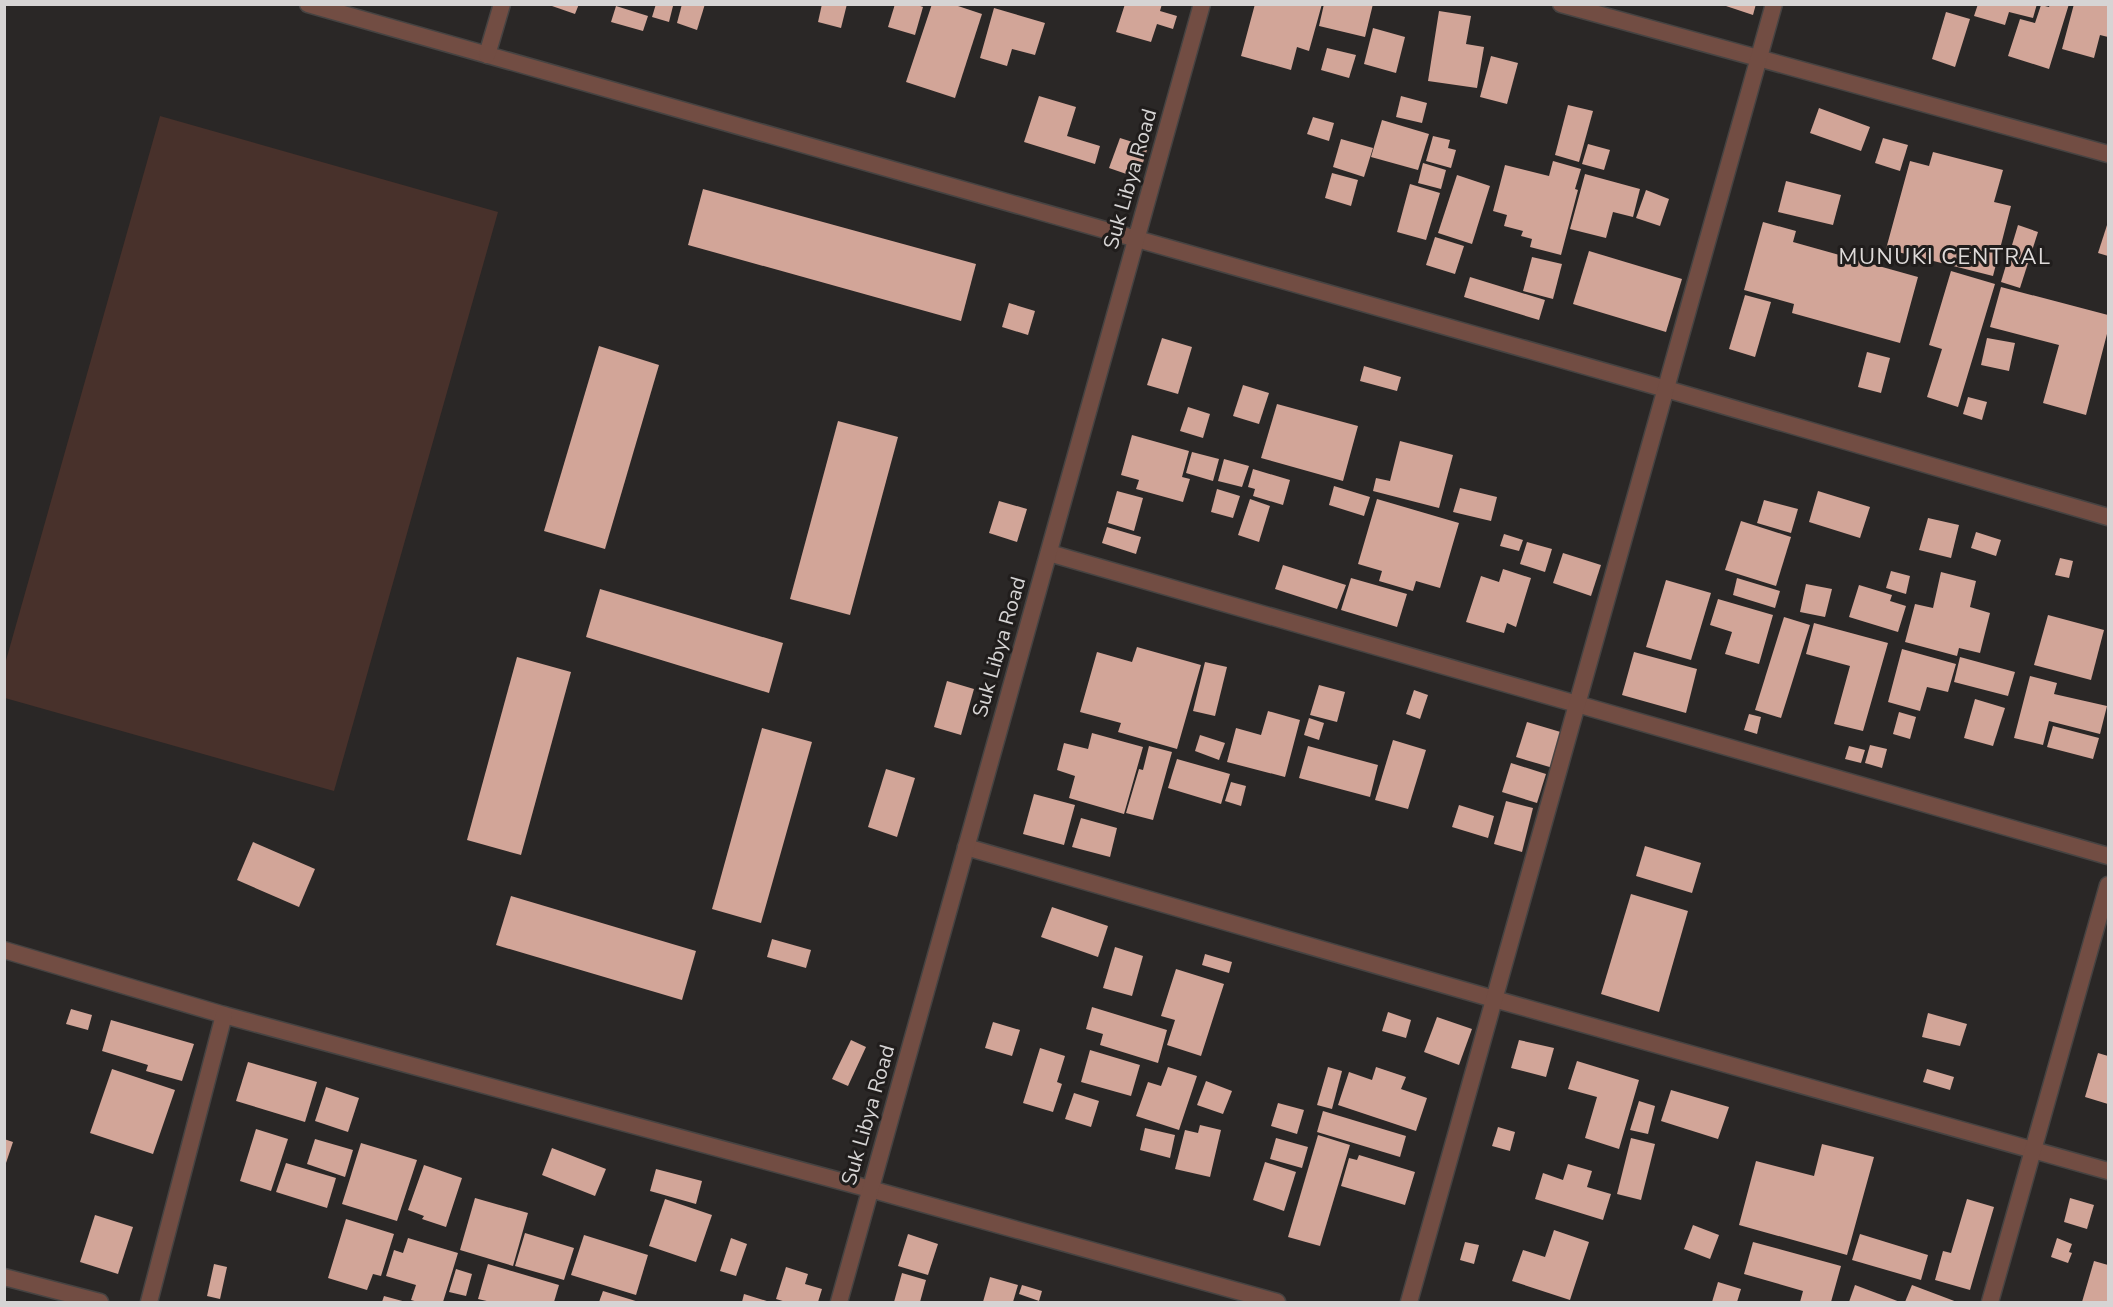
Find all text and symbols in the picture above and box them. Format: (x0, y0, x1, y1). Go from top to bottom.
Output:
street label: Suk Libya Road (1097, 105, 1163, 253)
district label: MUNUKI CENTRAL (1839, 242, 2051, 272)
street label: Suk Libya Road (966, 573, 1032, 721)
street label: Suk Libya Road (835, 1041, 901, 1189)

